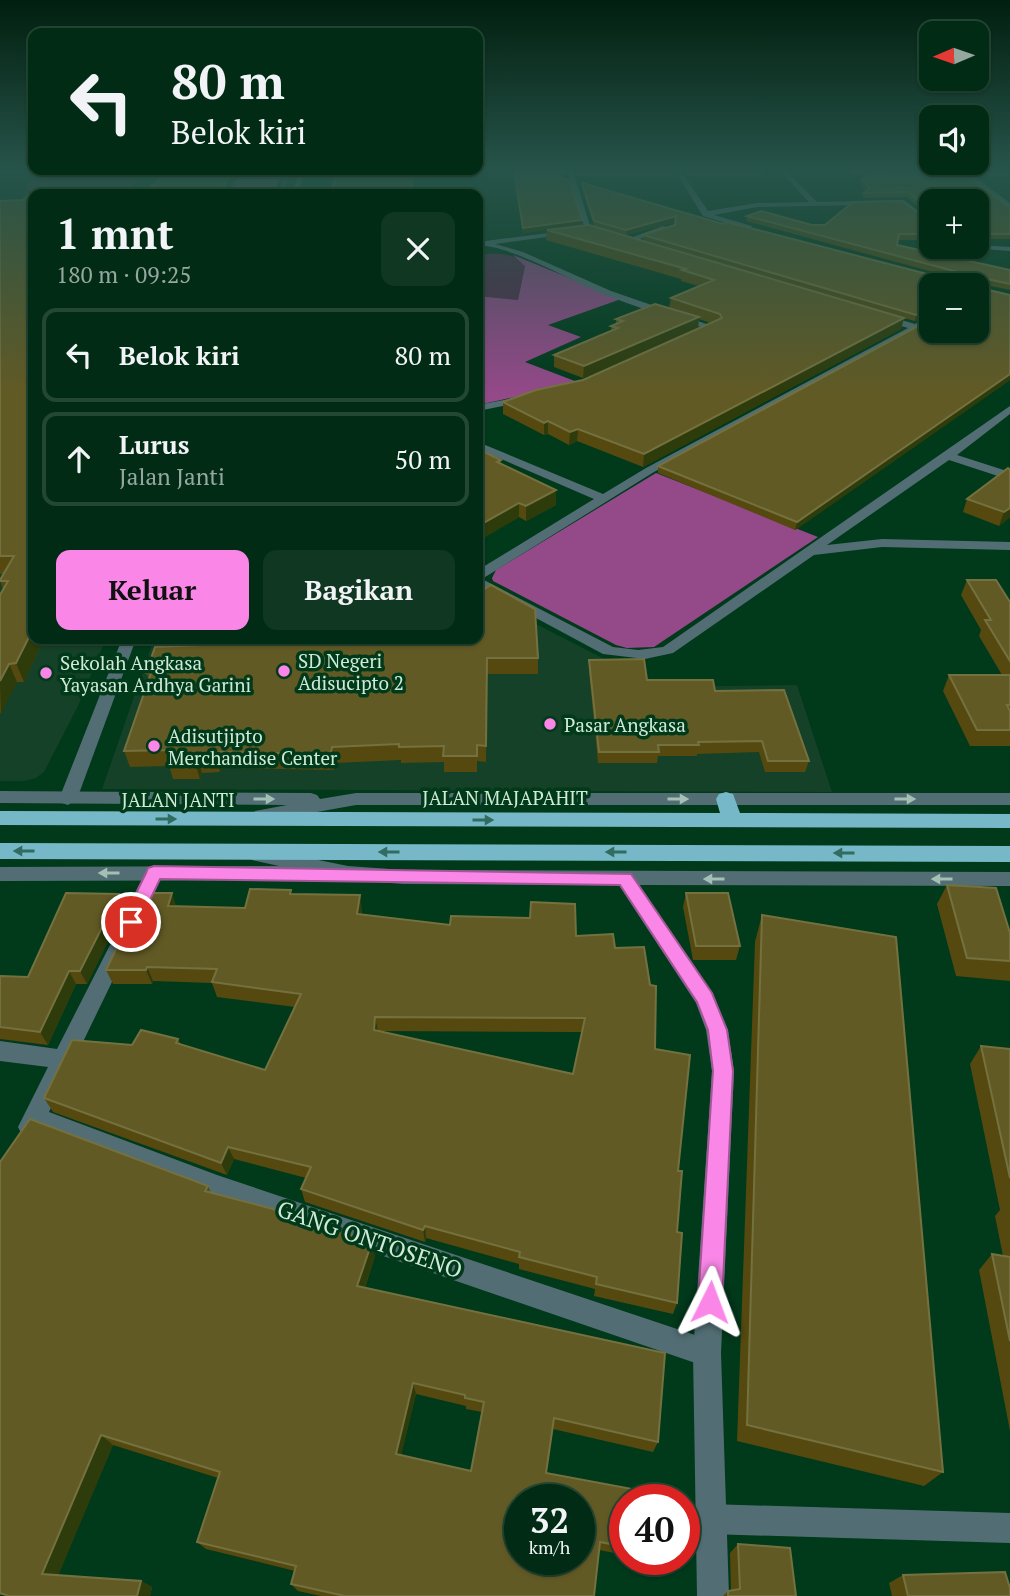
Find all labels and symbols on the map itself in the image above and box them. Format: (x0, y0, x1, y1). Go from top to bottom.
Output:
north arrow (919, 21, 989, 91)
place label: SD Negeri Adisucipto 2 (298, 648, 404, 695)
place label: Sekolah Angkasa Yayasan Ardhya Garini (60, 650, 251, 697)
marker: SD Negeri Adisucipto 2 (276, 663, 292, 679)
marker: Sekolah Angkasa Yayasan Ardhya Garini (38, 665, 54, 681)
place label: Pasar Angkasa (564, 712, 686, 737)
marker: Pasar Angkasa (542, 716, 558, 732)
place label: Adisutjipto Merchandise Center (168, 723, 338, 770)
marker: Adisutjipto Merchandise Center (146, 738, 162, 754)
street label: JALAN MAJAPAHIT (422, 785, 588, 810)
street label: JALAN JANTI (121, 787, 235, 812)
one-way arrow (253, 793, 275, 805)
one-way arrow (667, 793, 689, 805)
one-way arrow (894, 793, 916, 805)
one-way arrow (155, 813, 177, 825)
one-way arrow (473, 814, 495, 826)
one-way arrow (12, 845, 34, 857)
one-way arrow (378, 846, 400, 858)
one-way arrow (605, 847, 627, 858)
one-way arrow (833, 847, 855, 859)
one-way arrow (97, 867, 119, 879)
one-way arrow (703, 873, 725, 885)
one-way arrow (931, 873, 953, 885)
pin (101, 892, 161, 952)
street label: GANG ONTOSENO (273, 1193, 467, 1285)
position arrow (673, 1265, 747, 1339)
speed limit sign: 40 (609, 1484, 700, 1575)

